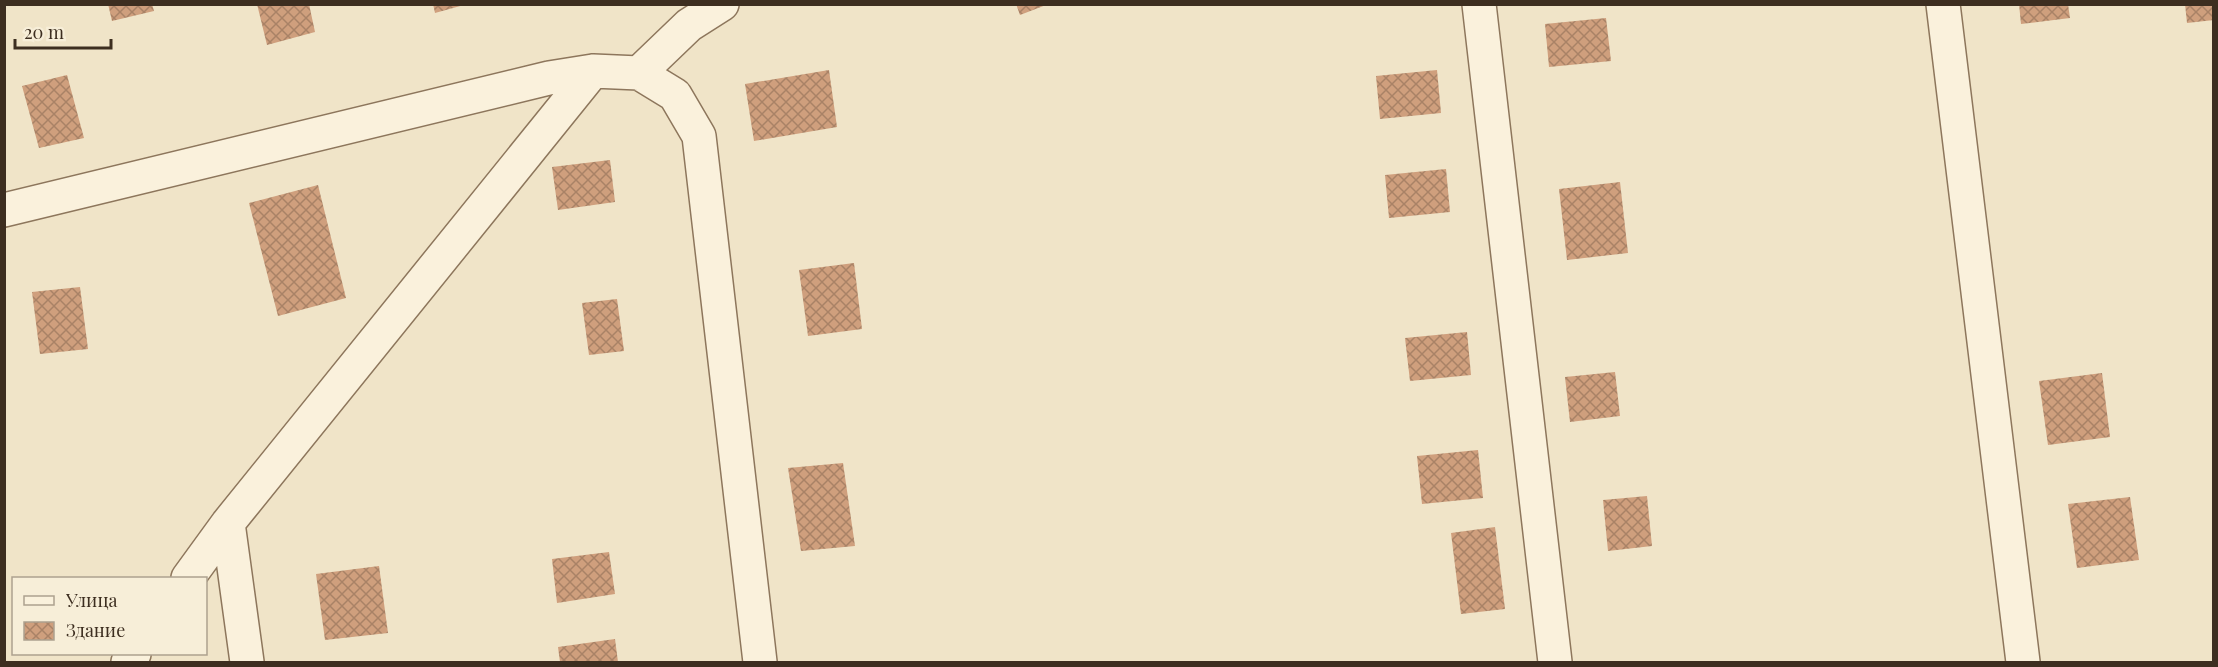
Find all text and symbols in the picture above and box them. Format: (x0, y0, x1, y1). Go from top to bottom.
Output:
scale bar (15, 12, 111, 50)
text: 20 m (24, 20, 64, 44)
legend (12, 577, 207, 655)
text: Улица (65, 588, 117, 612)
text: Здание (66, 618, 125, 642)

